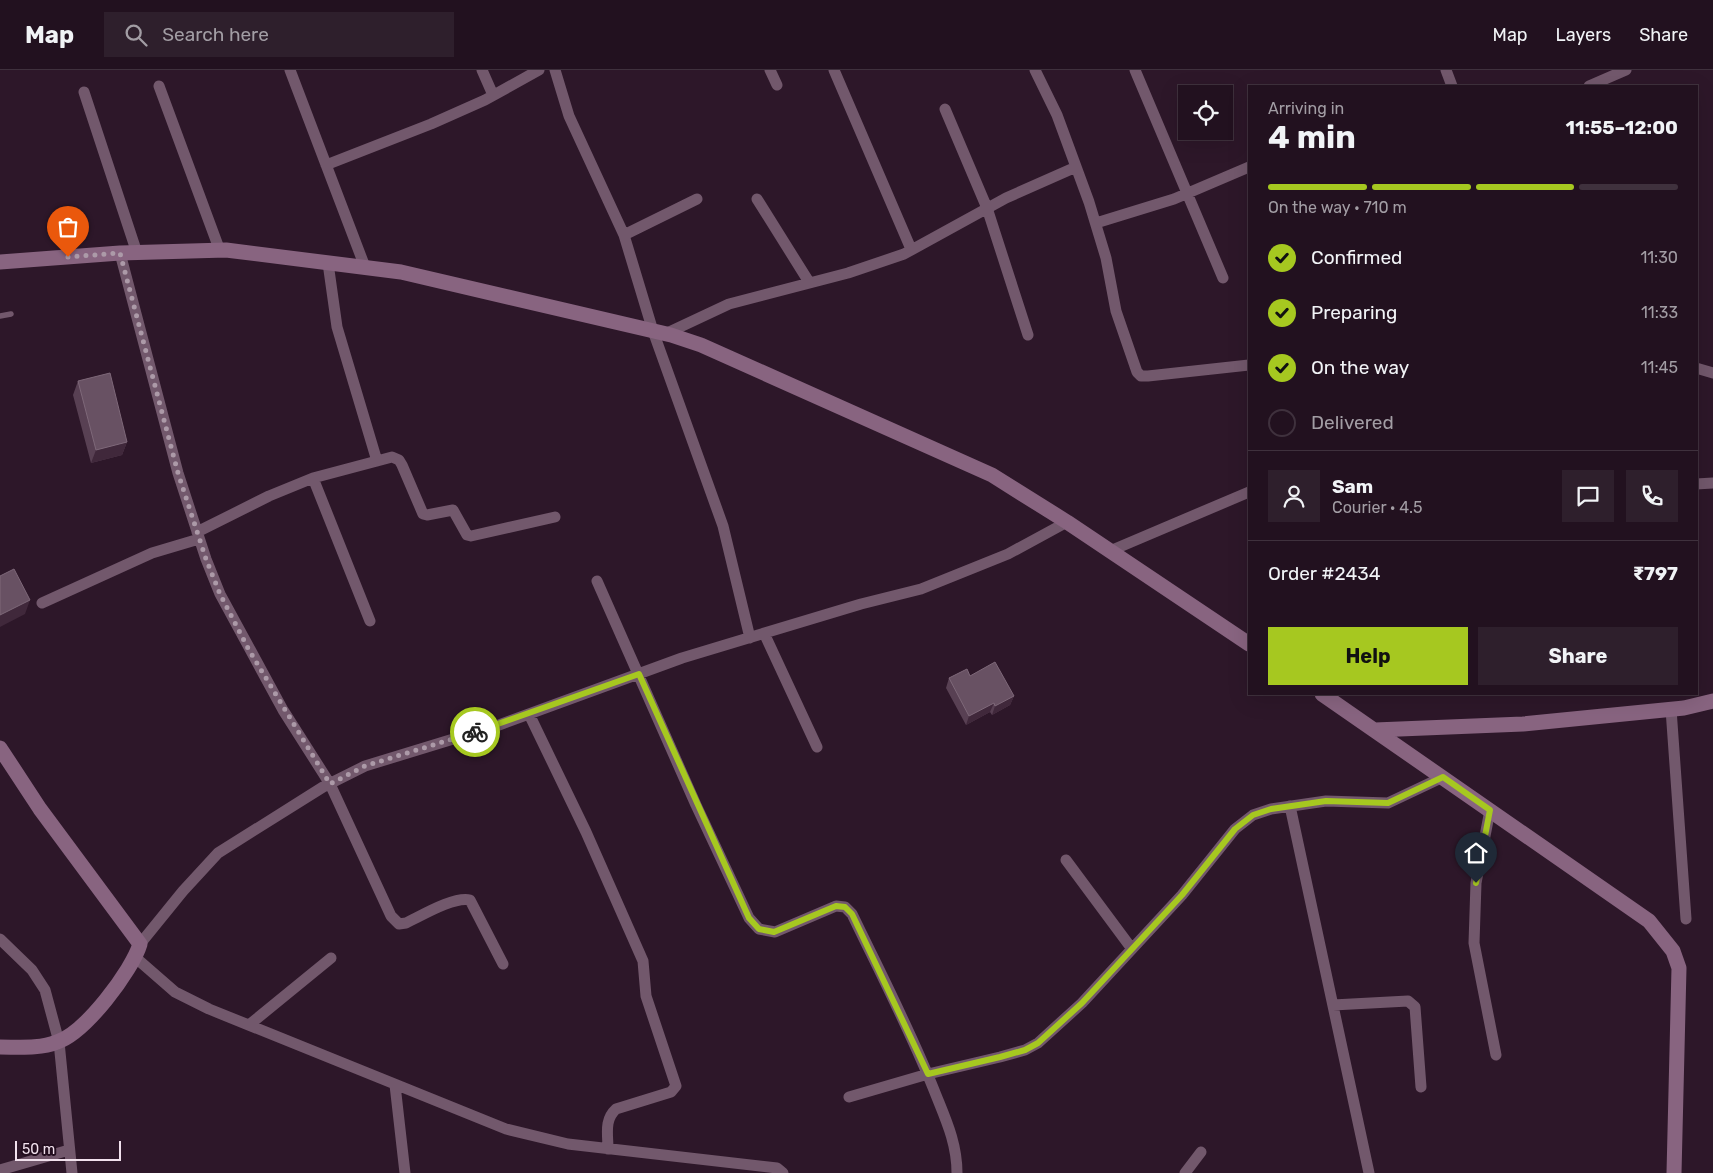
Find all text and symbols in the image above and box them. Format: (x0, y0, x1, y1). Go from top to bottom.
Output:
search box (104, 12, 454, 57)
text: Map (25, 21, 74, 49)
icon: search (122, 21, 150, 49)
text: Search here (162, 23, 269, 46)
text: Map (1493, 24, 1528, 46)
text: Layers (1556, 24, 1611, 46)
text: Share (1639, 24, 1688, 46)
map controls (1178, 85, 1233, 140)
button: locate (1178, 85, 1233, 140)
text: Arriving in (1268, 99, 1344, 118)
text: 11:55–12:00 (1566, 116, 1678, 139)
text: 4 min (1268, 118, 1356, 156)
text: On the way · 710 m (1268, 198, 1407, 217)
pin (47, 206, 89, 257)
icon: bag (54, 213, 82, 241)
icon: check (1268, 244, 1296, 272)
text: Confirmed (1311, 246, 1402, 269)
text: 11:30 (1640, 248, 1678, 267)
icon: check (1268, 299, 1296, 327)
text: Preparing (1311, 301, 1397, 324)
text: 11:33 (1641, 303, 1678, 322)
icon: check (1268, 354, 1296, 382)
text: On the way (1311, 356, 1409, 379)
text: 11:45 (1641, 358, 1678, 377)
text: Delivered (1311, 411, 1394, 434)
button: person (1268, 470, 1320, 522)
button: chat (1562, 470, 1614, 522)
button: phone (1626, 470, 1678, 522)
text: Sam (1332, 475, 1373, 498)
text: Courier · 4.5 (1332, 498, 1422, 517)
text: Order #2434 (1268, 562, 1381, 585)
text: ₹797 (1633, 562, 1678, 585)
button: Help (1268, 627, 1468, 685)
button: Share (1478, 627, 1678, 685)
courier (450, 707, 500, 757)
icon: bike (461, 718, 489, 746)
pin (1455, 832, 1497, 883)
icon: home (1462, 839, 1490, 867)
scale bar (15, 1138, 121, 1161)
text: 50 m (22, 1141, 55, 1158)

